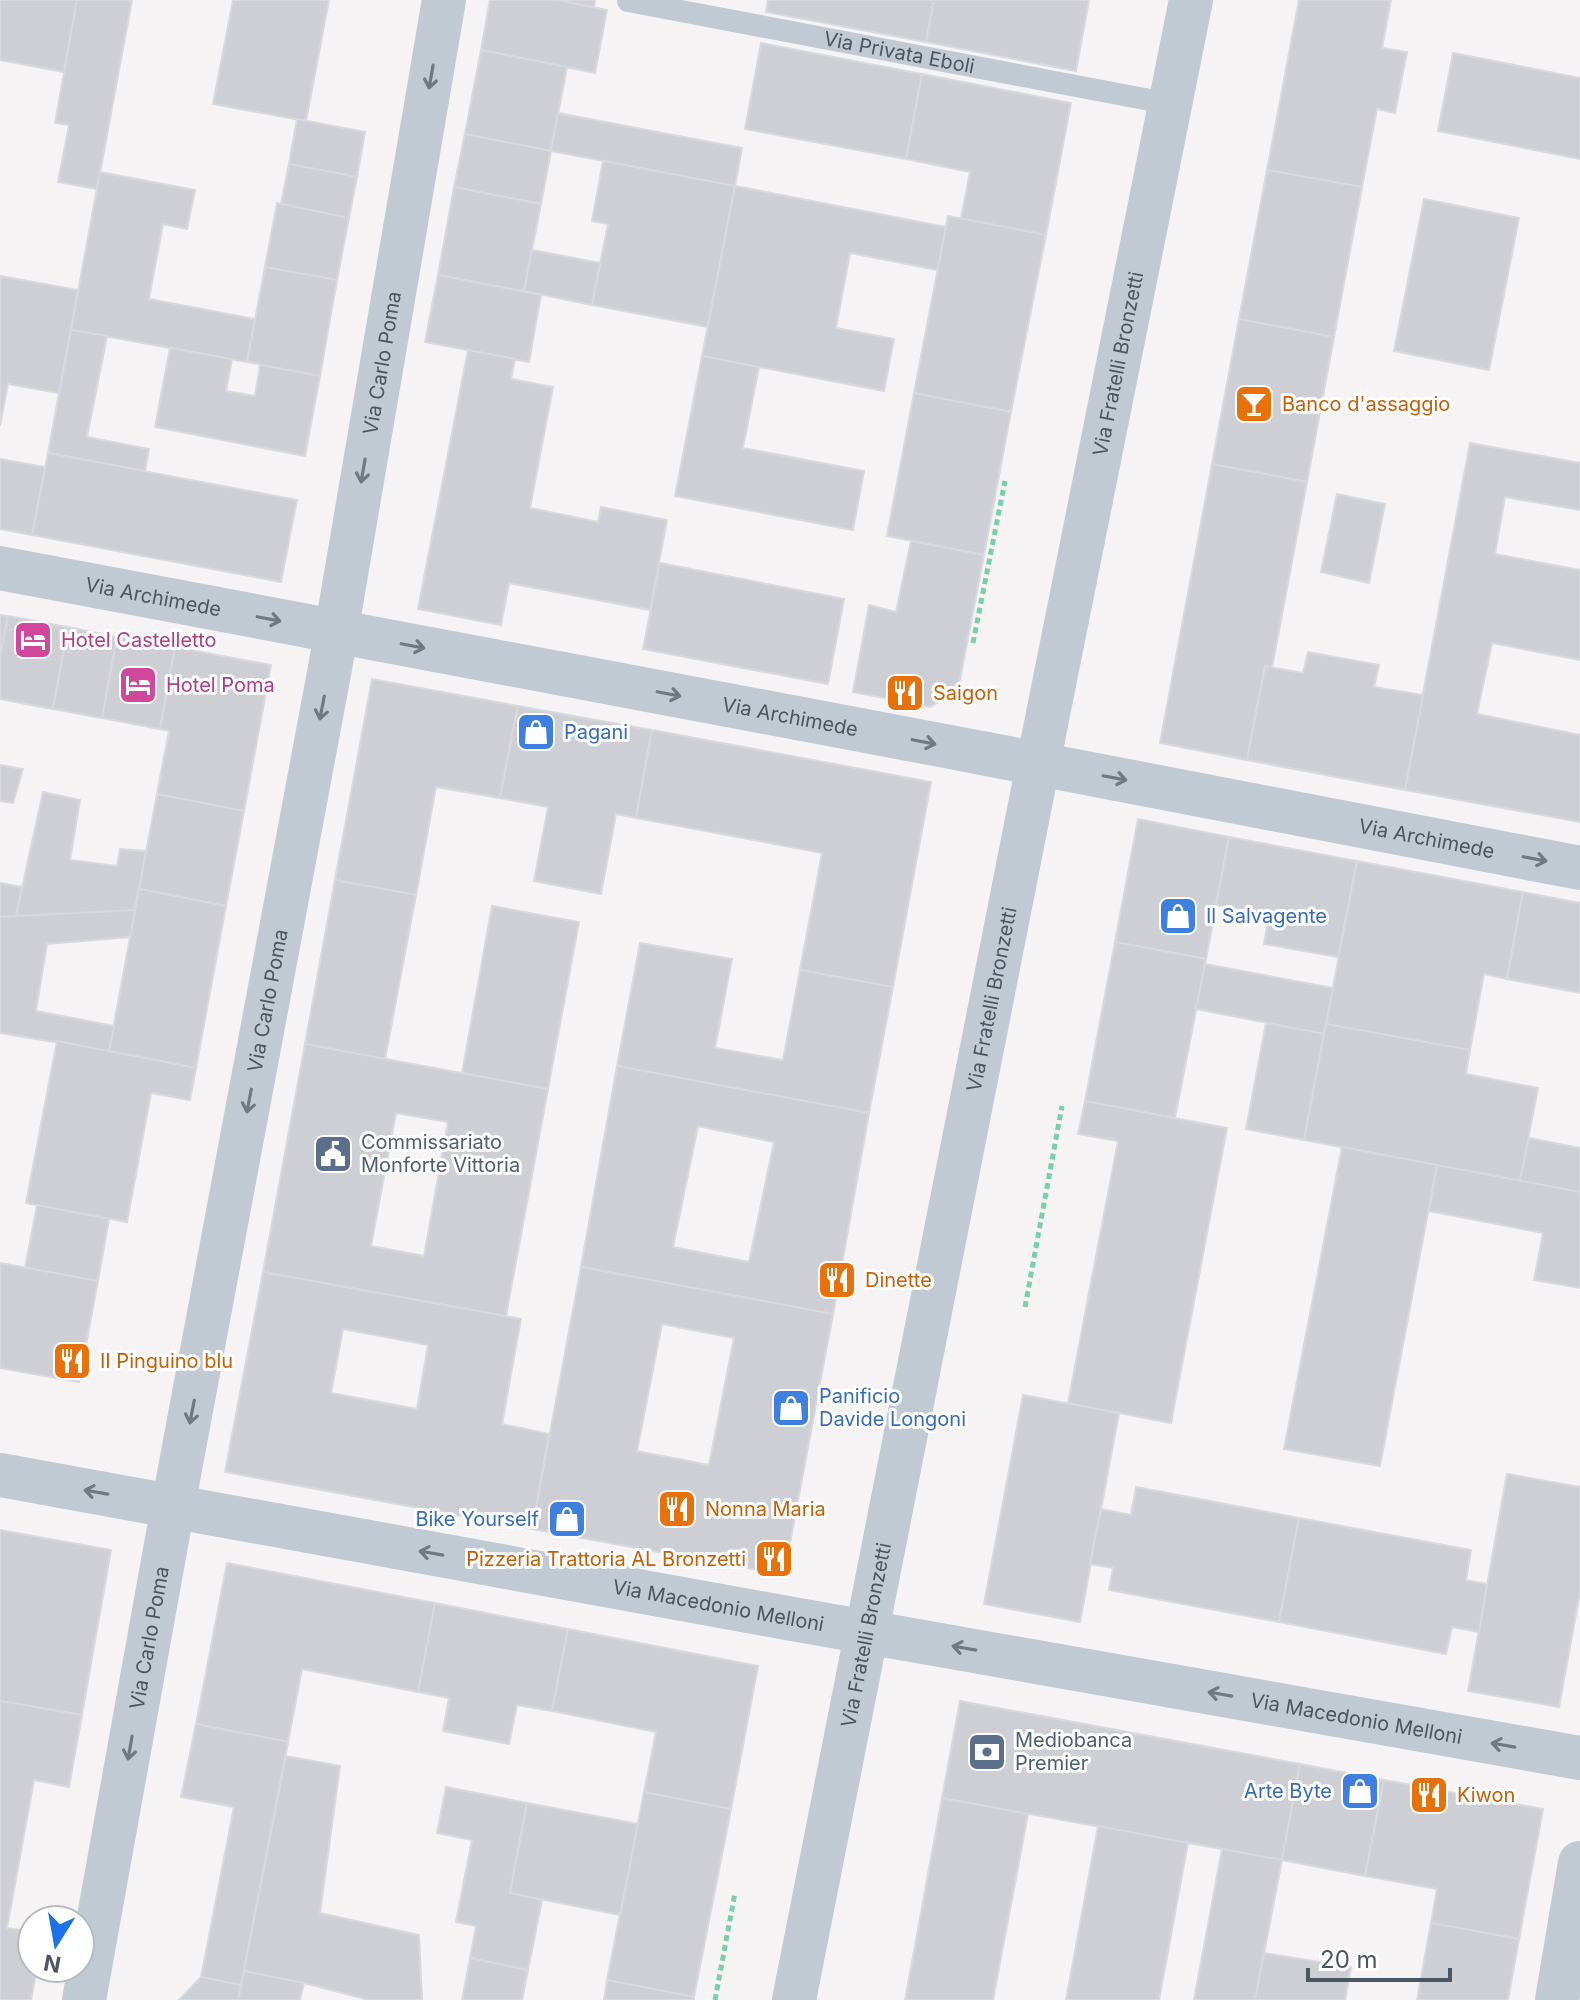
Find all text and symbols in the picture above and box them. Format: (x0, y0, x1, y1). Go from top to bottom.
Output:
street label: Via Privata Eboli (822, 26, 976, 78)
one-way arrow (422, 64, 437, 89)
street label: Via Fratelli Bronzetti (1088, 269, 1148, 458)
street label: Via Carlo Poma (358, 289, 406, 436)
bar icon: Banco d'assaggio (1233, 383, 1275, 425)
place label: Banco d'assaggio (1282, 392, 1450, 416)
one-way arrow (355, 458, 370, 483)
street label: Via Archimede (83, 572, 223, 621)
one-way arrow (256, 613, 282, 628)
hotel icon: Hotel Castelletto (12, 619, 54, 661)
place label: Hotel Castelletto (61, 628, 216, 652)
one-way arrow (400, 639, 425, 654)
hotel icon: Hotel Poma (117, 664, 159, 706)
restaurant icon: Saigon (884, 672, 926, 714)
place label: Hotel Poma (166, 673, 275, 697)
place label: Saigon (933, 681, 998, 705)
one-way arrow (655, 687, 681, 702)
street label: Via Archimede (720, 692, 860, 741)
one-way arrow (314, 695, 329, 720)
shop icon: Pagani (515, 711, 557, 753)
place label: Pagani (564, 720, 628, 744)
one-way arrow (911, 735, 936, 750)
one-way arrow (1101, 771, 1127, 786)
street label: Via Archimede (1357, 814, 1496, 863)
one-way arrow (1522, 852, 1547, 867)
shop icon: Il Salvagente (1157, 895, 1199, 937)
place label: Il Salvagente (1206, 904, 1327, 928)
street label: Via Fratelli Bronzetti (962, 905, 1022, 1094)
street label: Via Carlo Poma (243, 927, 293, 1074)
one-way arrow (241, 1088, 256, 1114)
place label: Commissariato Monforte Vittoria (361, 1130, 520, 1177)
public building icon: Commissariato Monforte Vittoria (312, 1133, 354, 1175)
restaurant icon: Dinette (816, 1259, 858, 1301)
place label: Dinette (865, 1268, 932, 1292)
restaurant icon: II Pinguino blu (51, 1340, 93, 1382)
place label: II Pinguino blu (100, 1349, 233, 1373)
place label: Panificio Davide Longoni (819, 1384, 966, 1431)
shop icon: Panificio Davide Longoni (770, 1387, 812, 1429)
one-way arrow (183, 1399, 198, 1424)
one-way arrow (84, 1484, 110, 1499)
restaurant icon: Nonna Maria (656, 1488, 698, 1530)
place label: Nonna Maria (705, 1497, 826, 1521)
shop icon: Bike Yourself (546, 1498, 588, 1540)
place label: Bike Yourself (415, 1507, 540, 1531)
restaurant icon: Pizzeria Trattoria AL Bronzetti (753, 1538, 795, 1580)
street label: Via Fratelli Bronzetti (836, 1541, 896, 1729)
one-way arrow (419, 1545, 445, 1560)
place label: Pizzeria Trattoria AL Bronzetti (466, 1547, 746, 1571)
street label: Via Carlo Poma (125, 1564, 174, 1711)
street label: Via Macedonio Melloni (611, 1575, 826, 1636)
one-way arrow (951, 1640, 977, 1655)
one-way arrow (1207, 1686, 1233, 1701)
street label: Via Macedonio Melloni (1249, 1688, 1464, 1749)
place label: Mediobanca Premier (1015, 1728, 1132, 1775)
bank icon: Mediobanca Premier (966, 1731, 1008, 1773)
one-way arrow (121, 1735, 136, 1760)
one-way arrow (1491, 1736, 1516, 1751)
shop icon: Arte Byte (1339, 1770, 1381, 1812)
restaurant icon: Kiwon (1408, 1774, 1450, 1816)
place label: Arte Byte (1244, 1779, 1332, 1803)
place label: Kiwon (1457, 1783, 1515, 1807)
north arrow (16, 1904, 96, 1984)
scale bar (1308, 1932, 1450, 1982)
text: 20 m (1320, 1945, 1378, 1974)
text: N (41, 1949, 63, 1978)

